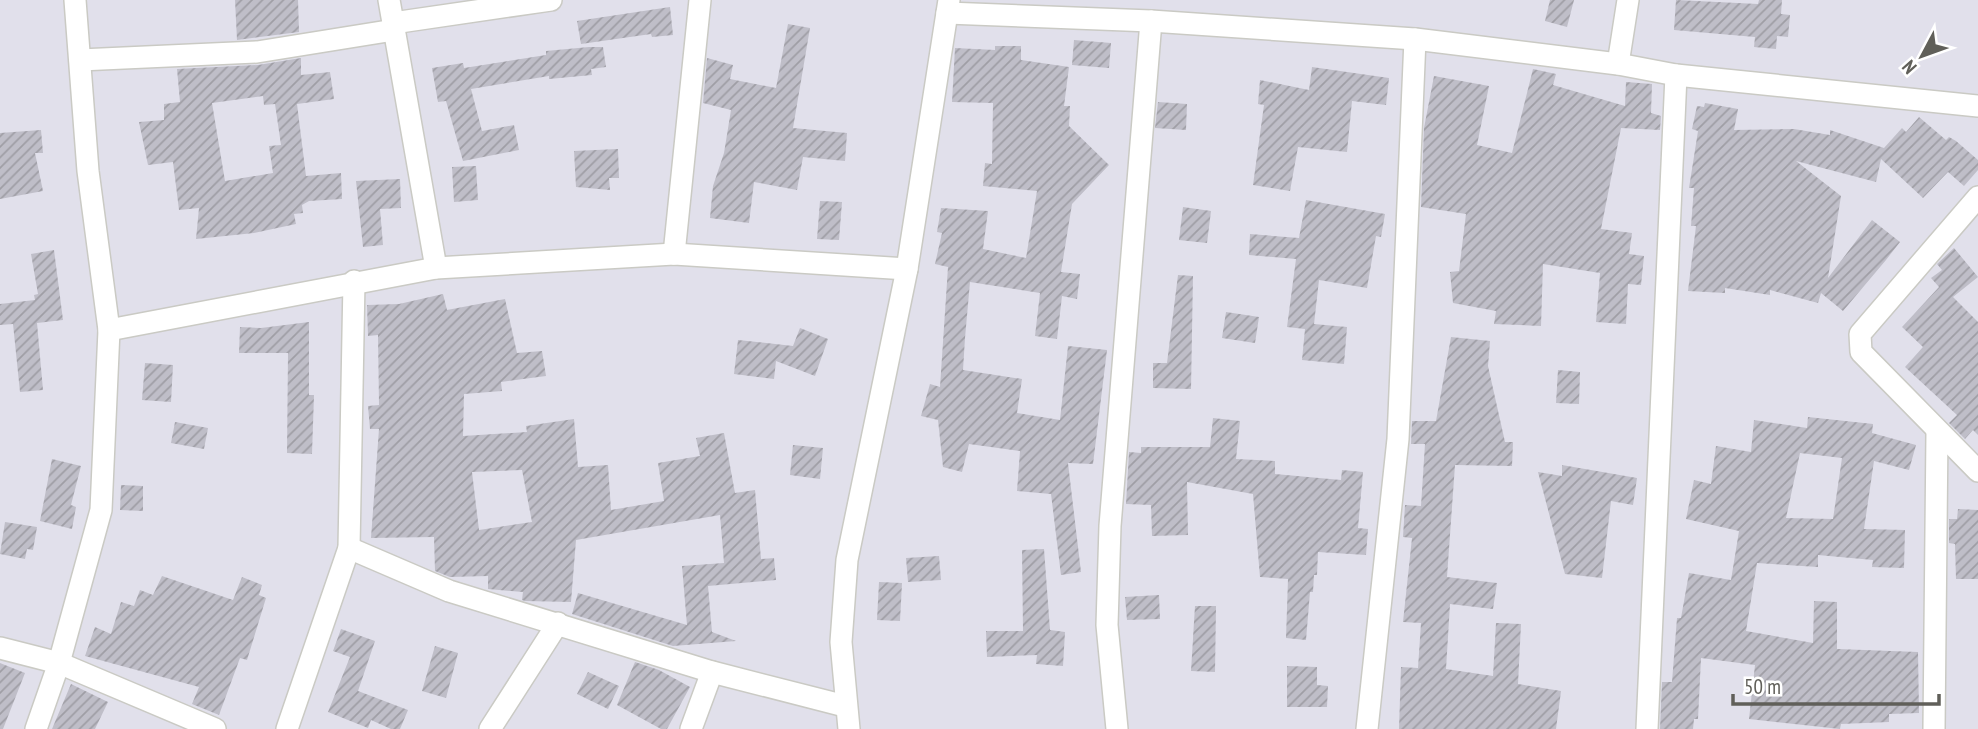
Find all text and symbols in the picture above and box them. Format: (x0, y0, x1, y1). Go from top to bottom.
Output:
north arrow (1887, 21, 1957, 91)
text: N (1897, 55, 1922, 79)
scale bar (1733, 662, 1940, 706)
text: 50 m (1744, 673, 1781, 700)

